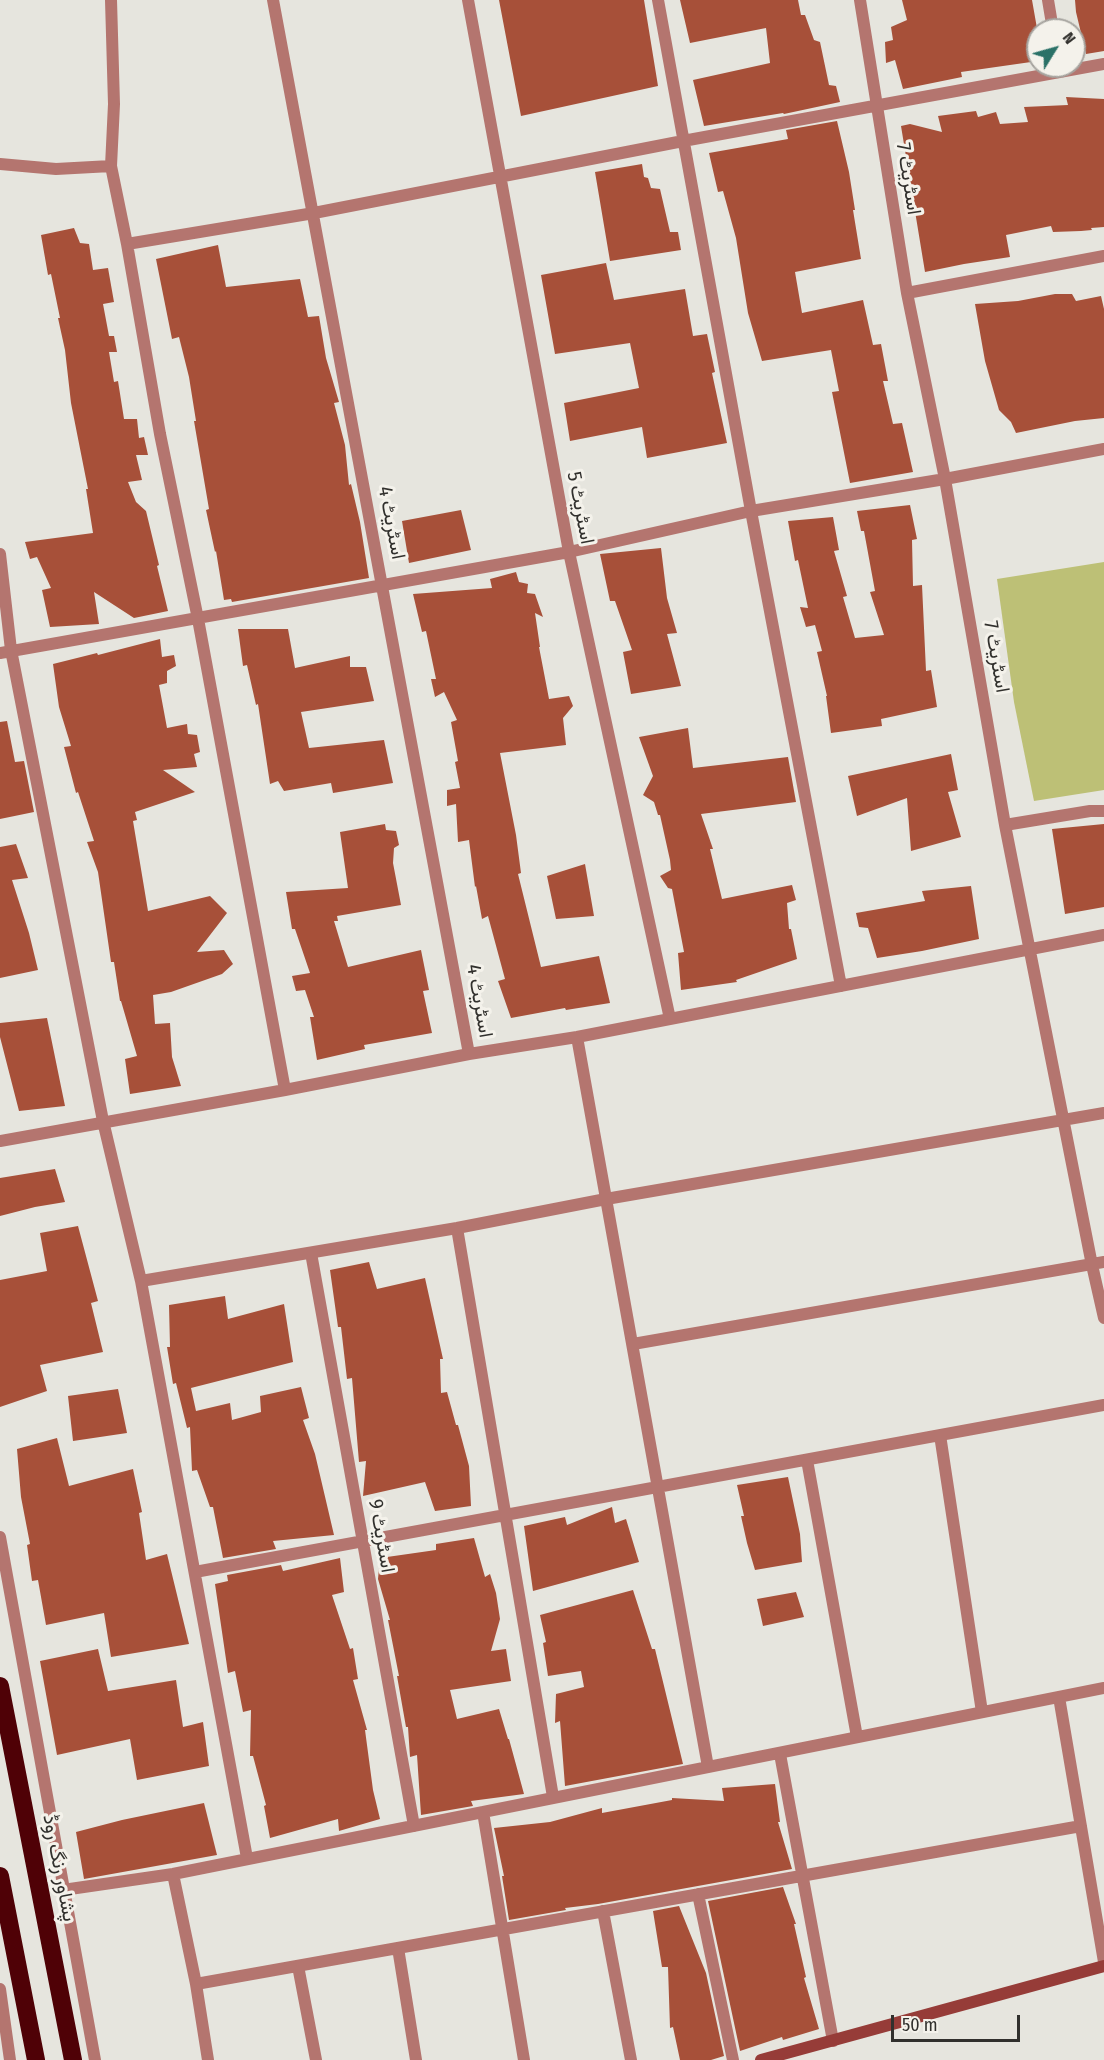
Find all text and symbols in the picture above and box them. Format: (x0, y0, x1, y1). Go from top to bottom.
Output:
north arrow (1026, 18, 1086, 78)
text: N (1059, 29, 1080, 48)
street label: اسٹریٹ 7 (890, 141, 926, 217)
street label: اسٹریٹ 5 (561, 470, 599, 546)
street label: اسٹریٹ 4 (372, 484, 410, 562)
street label: اسٹریٹ 7 (978, 619, 1014, 695)
street label: اسٹریٹ 4 (461, 962, 497, 1040)
street label: اسٹریٹ 9 (363, 1497, 399, 1575)
street label: پشاور رنگ روڈ (37, 1812, 81, 1924)
scale bar (894, 2003, 1023, 2041)
text: 50 m (902, 2014, 938, 2036)

